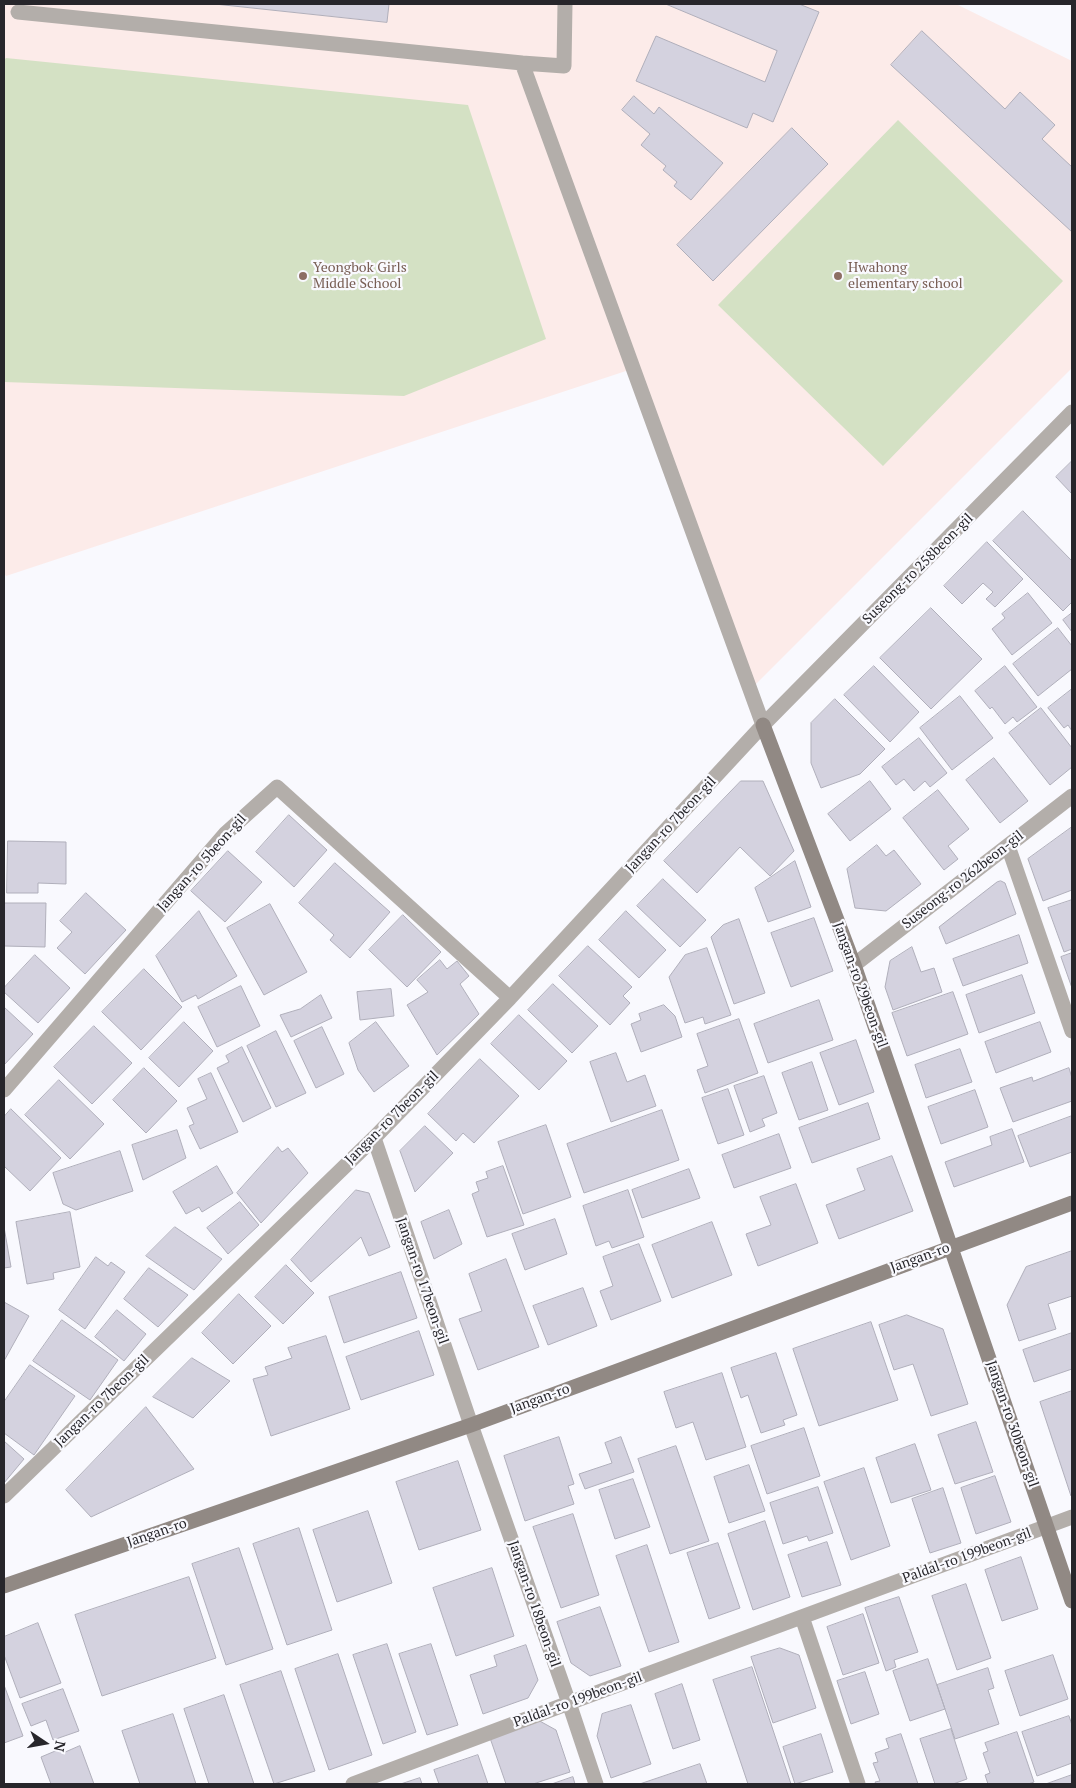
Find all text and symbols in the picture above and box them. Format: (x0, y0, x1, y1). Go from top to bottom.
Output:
place label: Yeongbok Girls Middle School (313, 260, 407, 292)
place label: Hwahong elementary school (848, 260, 963, 292)
marker: Yeongbok Girls Middle School (297, 270, 309, 282)
marker: Hwahong elementary school (832, 270, 844, 282)
street label: Suseong-ro 258beon-gil (859, 510, 977, 628)
street label: Jangan-ro 7beon-gil (622, 773, 720, 877)
street label: Jangan-ro 5beon-gil (154, 811, 250, 915)
street label: Suseong-ro 262beon-gil (899, 827, 1027, 933)
street label: Jangan-ro 29beon-gil (829, 920, 891, 1050)
street label: Jangan-ro 7beon-gil (342, 1068, 442, 1168)
street label: Jangan-ro 17beon-gil (392, 1215, 452, 1347)
street label: Jangan-ro (888, 1240, 952, 1276)
street label: Jangan-ro 7beon-gil (51, 1351, 153, 1451)
street label: Jangan-ro 30beon-gil (982, 1358, 1042, 1490)
street label: Jangan-ro (508, 1381, 572, 1417)
street label: Jangan-ro (125, 1515, 189, 1551)
street label: Paldal-ro 199beon-gil (900, 1525, 1034, 1587)
street label: Jangan-ro 18beon-gil (504, 1538, 564, 1670)
street label: Paldal-ro 199beon-gil (511, 1669, 645, 1731)
north arrow (20, 1718, 70, 1768)
text: N (50, 1739, 71, 1753)

